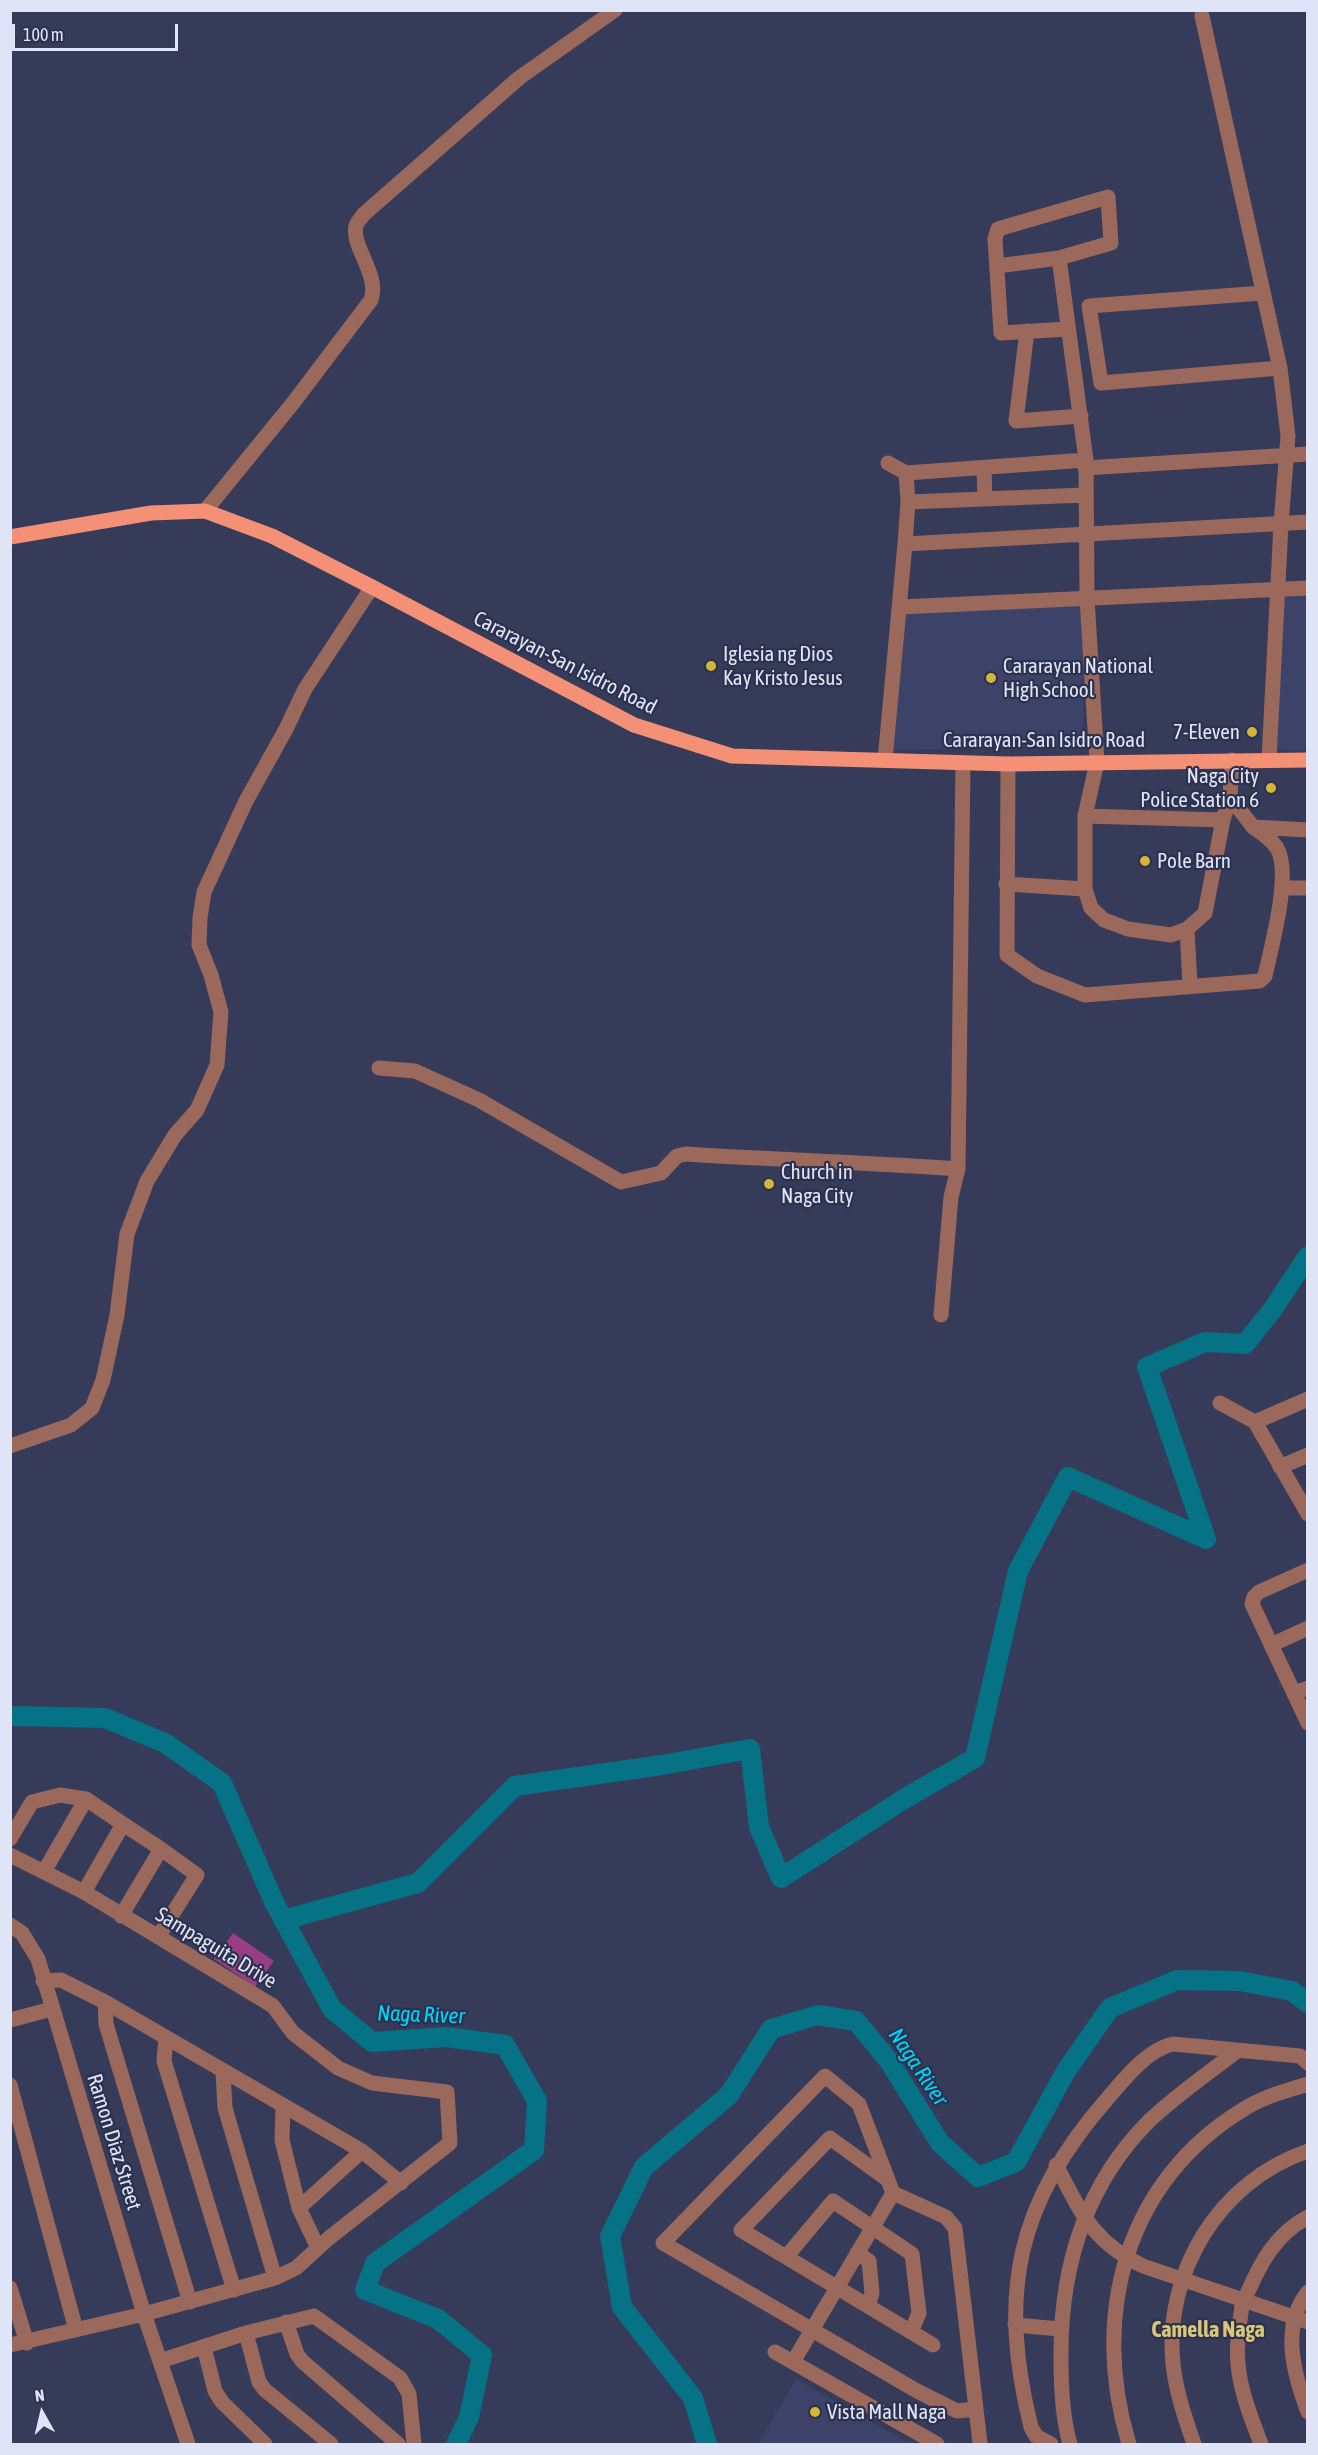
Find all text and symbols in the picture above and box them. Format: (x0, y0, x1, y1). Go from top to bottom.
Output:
scale bar (15, 12, 182, 50)
text: 100 m (23, 24, 64, 45)
street label: Cararayan-San Isidro Road (469, 606, 661, 720)
place label: Iglesia ng Dios Kay Kristo Jesus (723, 641, 843, 691)
place label: Cararayan National High School (1003, 653, 1153, 703)
marker: Iglesia ng Dios Kay Kristo Jesus (704, 659, 718, 673)
marker: Cararayan National High School (984, 671, 998, 685)
place label: 7-Eleven (1173, 719, 1240, 745)
marker: 7-Eleven (1245, 725, 1259, 739)
street label: Cararayan-San Isidro Road (943, 727, 1145, 753)
place label: Naga City Police Station 6 (1140, 763, 1259, 813)
marker: Naga City Police Station 6 (1264, 781, 1278, 795)
place label: Pole Barn (1157, 848, 1231, 874)
marker: Pole Barn (1138, 854, 1152, 868)
place label: Church in Naga City (781, 1159, 853, 1209)
marker: Church in Naga City (762, 1177, 776, 1191)
street label: Sampaguita Drive (151, 1902, 281, 1994)
water label: Naga River (377, 2000, 465, 2030)
water label: Naga River (883, 2023, 953, 2111)
street label: Ramon Diaz Street (81, 2071, 147, 2213)
district label: Camella Naga (1151, 2317, 1265, 2343)
north arrow (12, 2383, 72, 2443)
text: N (34, 2386, 45, 2405)
place label: Vista Mall Naga (827, 2399, 947, 2425)
marker: Vista Mall Naga (808, 2405, 822, 2419)

